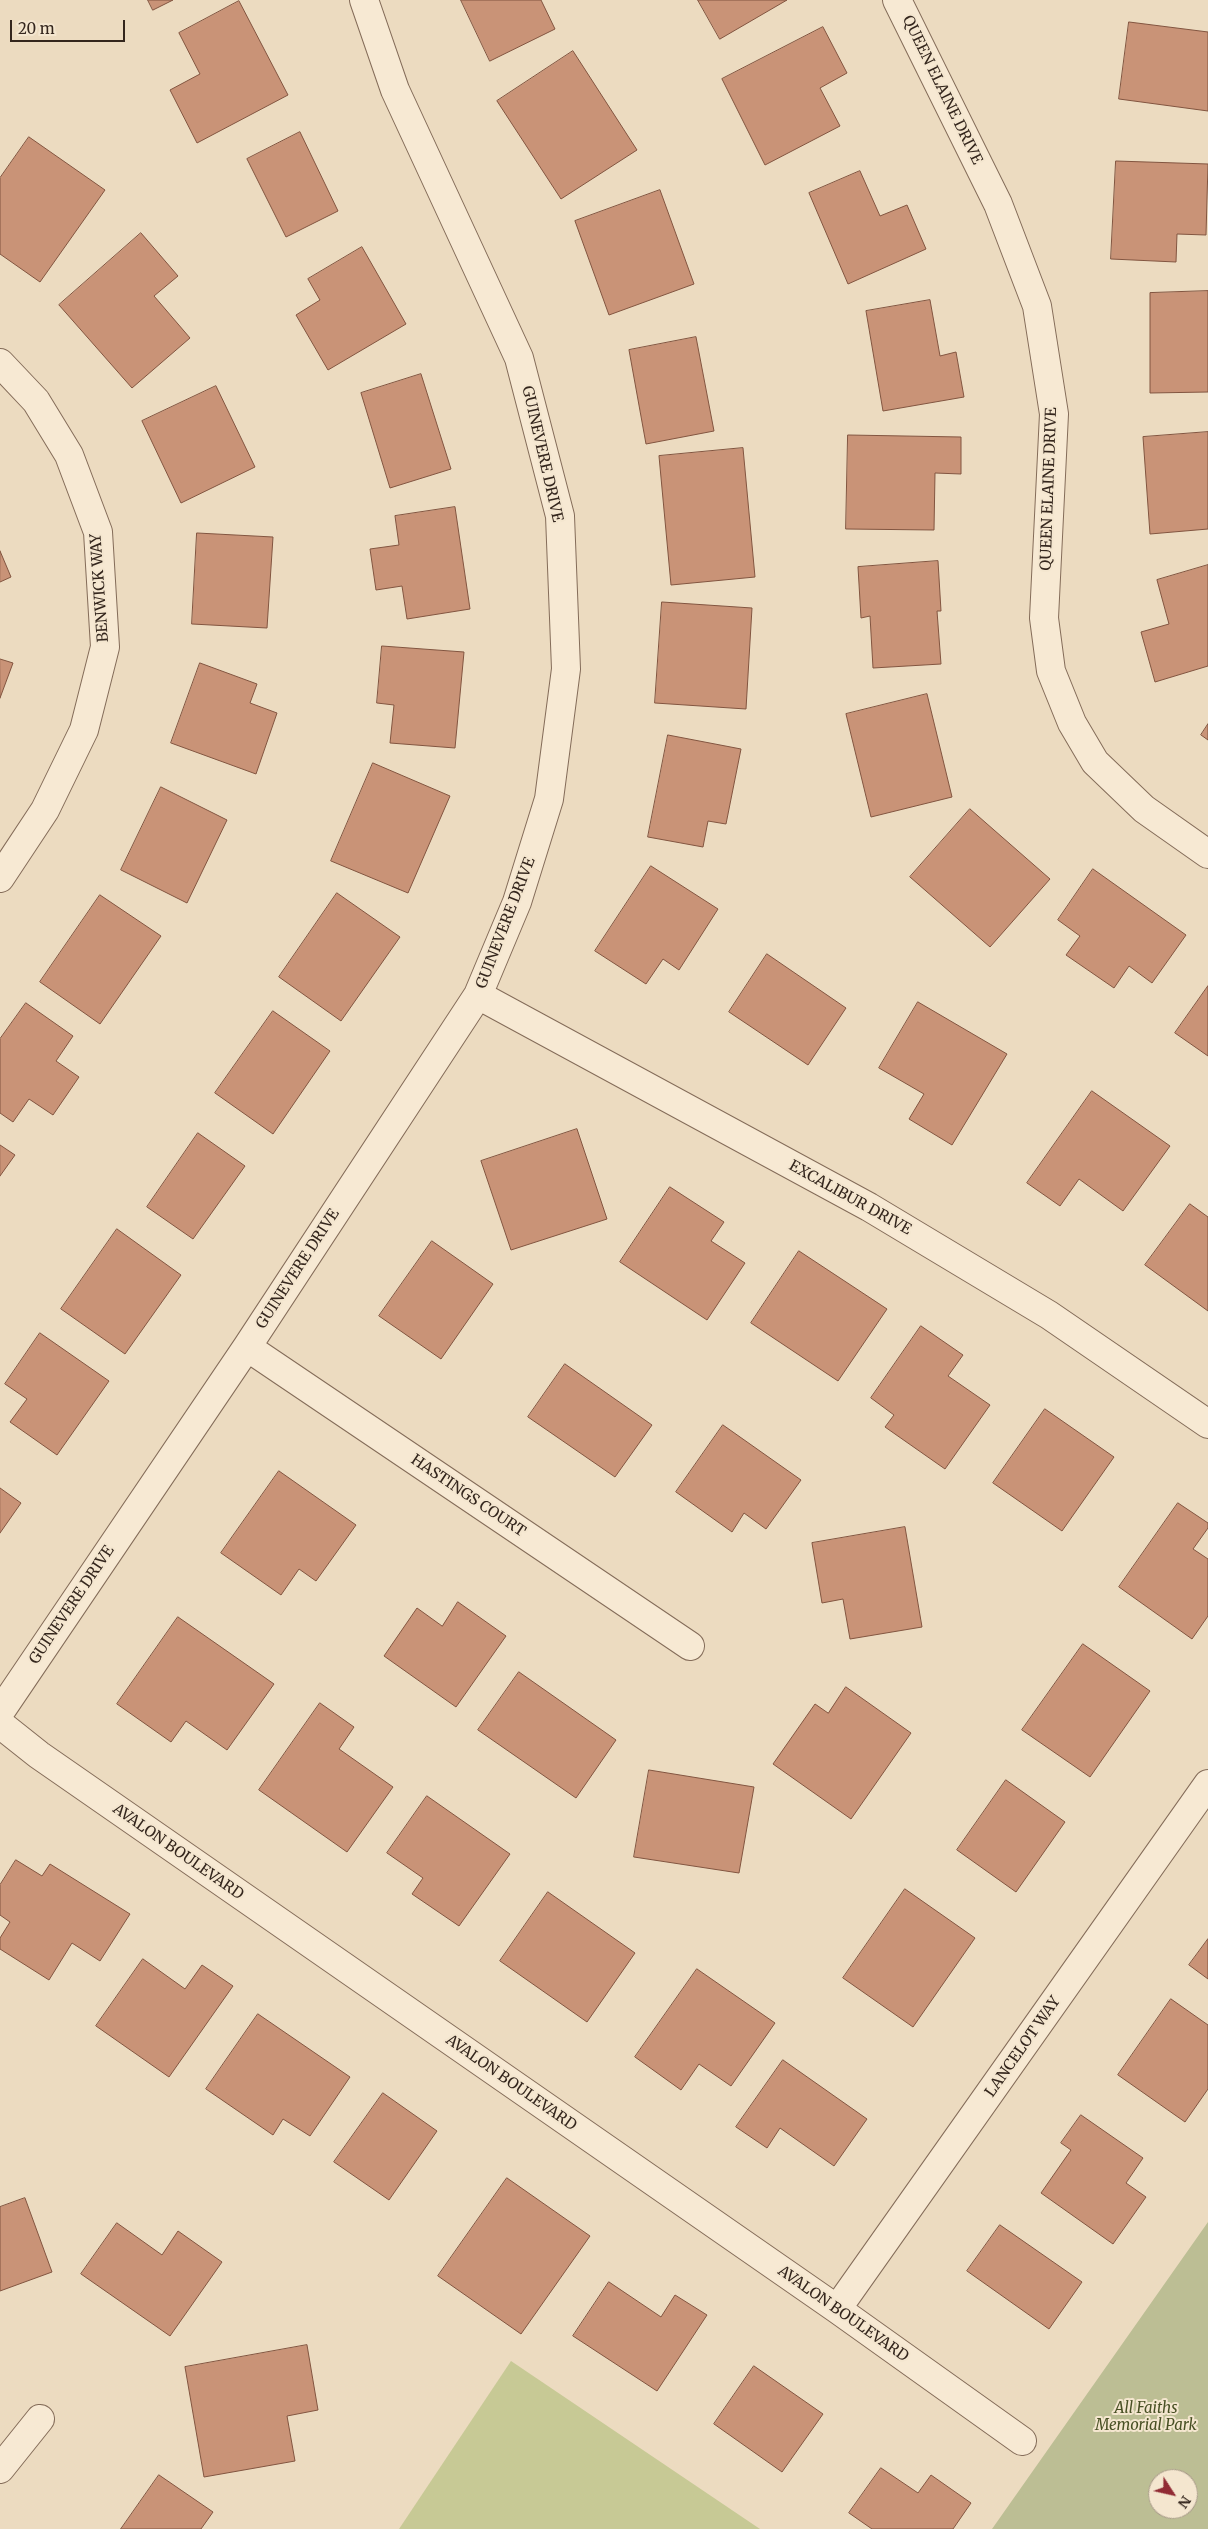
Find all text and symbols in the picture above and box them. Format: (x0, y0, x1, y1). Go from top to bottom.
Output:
scale bar (12, 10, 128, 42)
street label: QUEEN ELAINE DRIVE (898, 13, 986, 167)
text: 20 m (18, 19, 55, 38)
street label: GUINEVERE DRIVE (518, 384, 566, 524)
street label: QUEEN ELAINE DRIVE (1037, 407, 1061, 571)
street label: BENWICK WAY (87, 533, 113, 643)
street label: GUINEVERE DRIVE (473, 855, 539, 991)
street label: EXCALIBUR DRIVE (786, 1157, 914, 1239)
street label: GUINEVERE DRIVE (253, 1206, 343, 1332)
street label: HASTINGS COURT (407, 1451, 529, 1541)
street label: GUINEVERE DRIVE (26, 1542, 118, 1668)
street label: AVALON BOULEVARD (109, 1800, 247, 1904)
street label: LANCELOT WAY (982, 1993, 1064, 2101)
street label: AVALON BOULEVARD (442, 2031, 580, 2135)
street label: AVALON BOULEVARD (774, 2262, 912, 2366)
park label: All Faiths Memorial Park (1095, 2400, 1197, 2435)
north arrow (1148, 2469, 1198, 2519)
text: N (1174, 2492, 1195, 2512)

